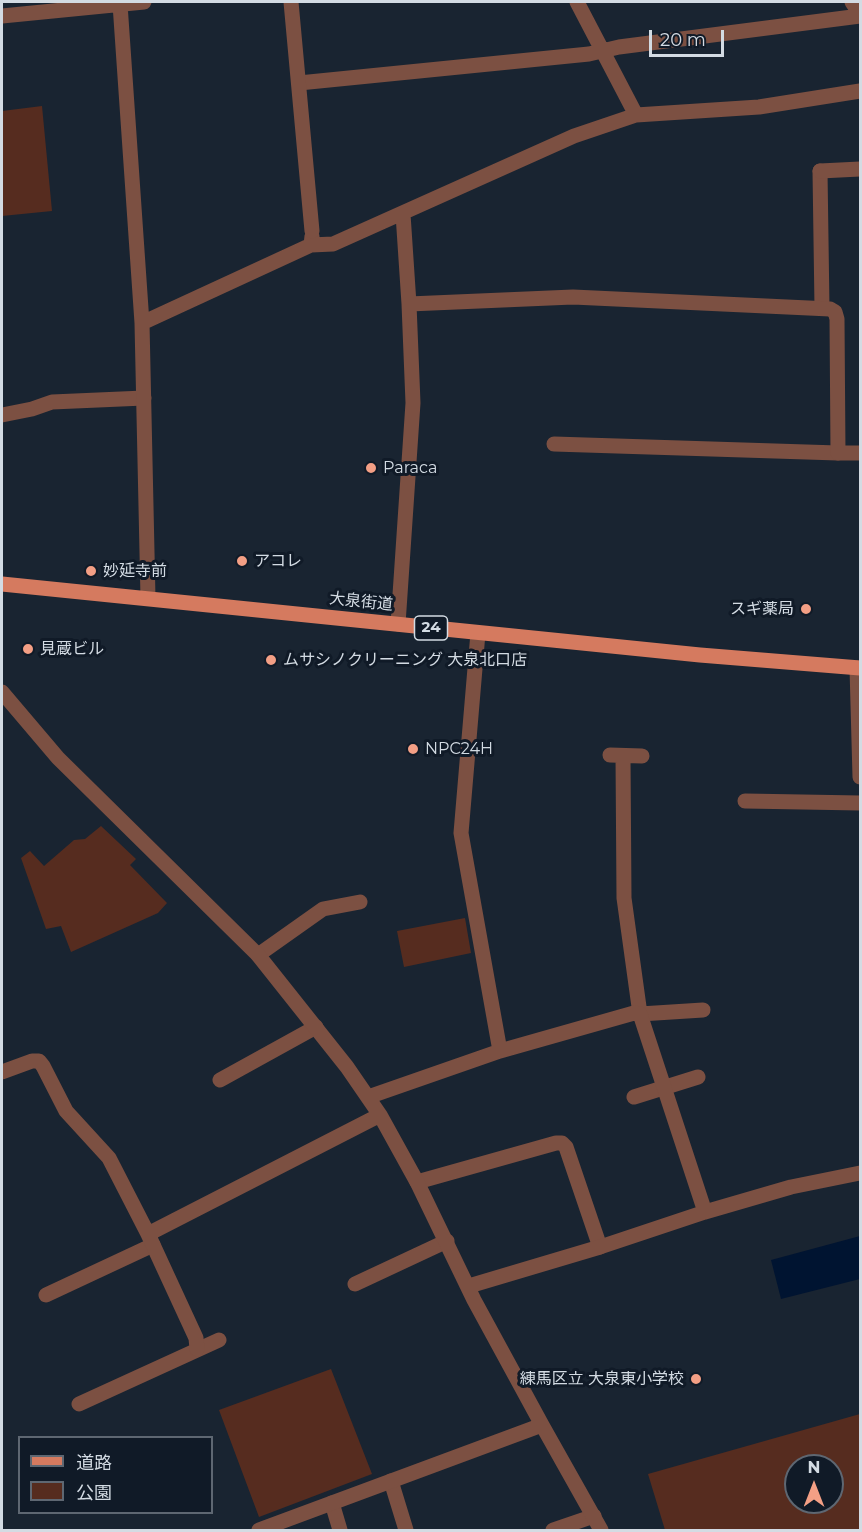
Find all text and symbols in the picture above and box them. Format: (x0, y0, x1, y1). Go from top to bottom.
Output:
scale bar (652, 18, 727, 56)
text: 20 m (660, 29, 706, 51)
place label: Paraca (383, 458, 437, 478)
marker: Paraca (364, 461, 378, 475)
place label: アコレ (254, 551, 302, 571)
marker: アコレ (235, 554, 249, 568)
place label: 妙延寺前 (103, 561, 167, 581)
marker: 妙延寺前 (84, 564, 98, 578)
street label: 大泉街道 (328, 589, 394, 615)
place label: スギ薬局 (730, 599, 794, 619)
marker: スギ薬局 (799, 602, 813, 616)
road number: 24 (414, 616, 448, 640)
place label: 見蔵ビル (40, 639, 104, 659)
marker: 見蔵ビル (21, 642, 35, 656)
place label: ムサシノクリーニング 大泉北口店 (283, 650, 527, 670)
marker: ムサシノクリーニング 大泉北口店 (264, 653, 278, 667)
place label: NPC24H (425, 739, 493, 759)
marker: NPC24H (406, 742, 420, 756)
place label: 練馬区立 大泉東小学校 (520, 1369, 684, 1389)
marker: 練馬区立 大泉東小学校 (689, 1372, 703, 1386)
legend (18, 1436, 213, 1514)
text: 道路 (76, 1452, 112, 1474)
north arrow (784, 1454, 844, 1514)
text: N (808, 1458, 820, 1477)
text: 公園 (76, 1482, 112, 1504)

